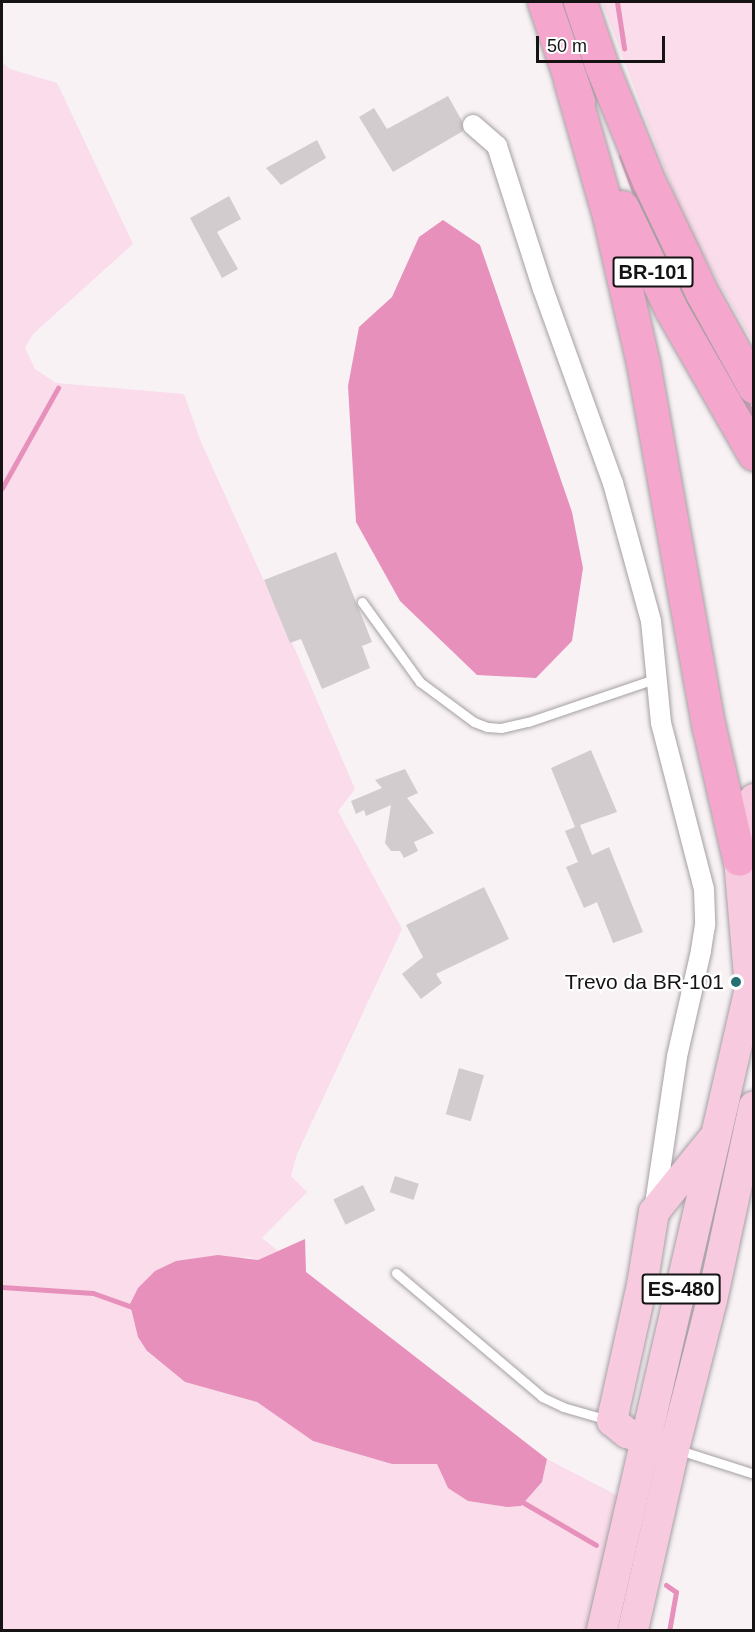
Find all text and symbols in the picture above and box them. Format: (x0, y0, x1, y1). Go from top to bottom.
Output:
scale bar (539, 24, 668, 62)
text: 50 m (547, 36, 587, 56)
road number: BR-101 (612, 255, 694, 289)
place label: Trevo da BR-101 (565, 969, 724, 995)
marker: Trevo da BR-101 (729, 975, 743, 989)
road number: ES-480 (640, 1272, 722, 1306)

